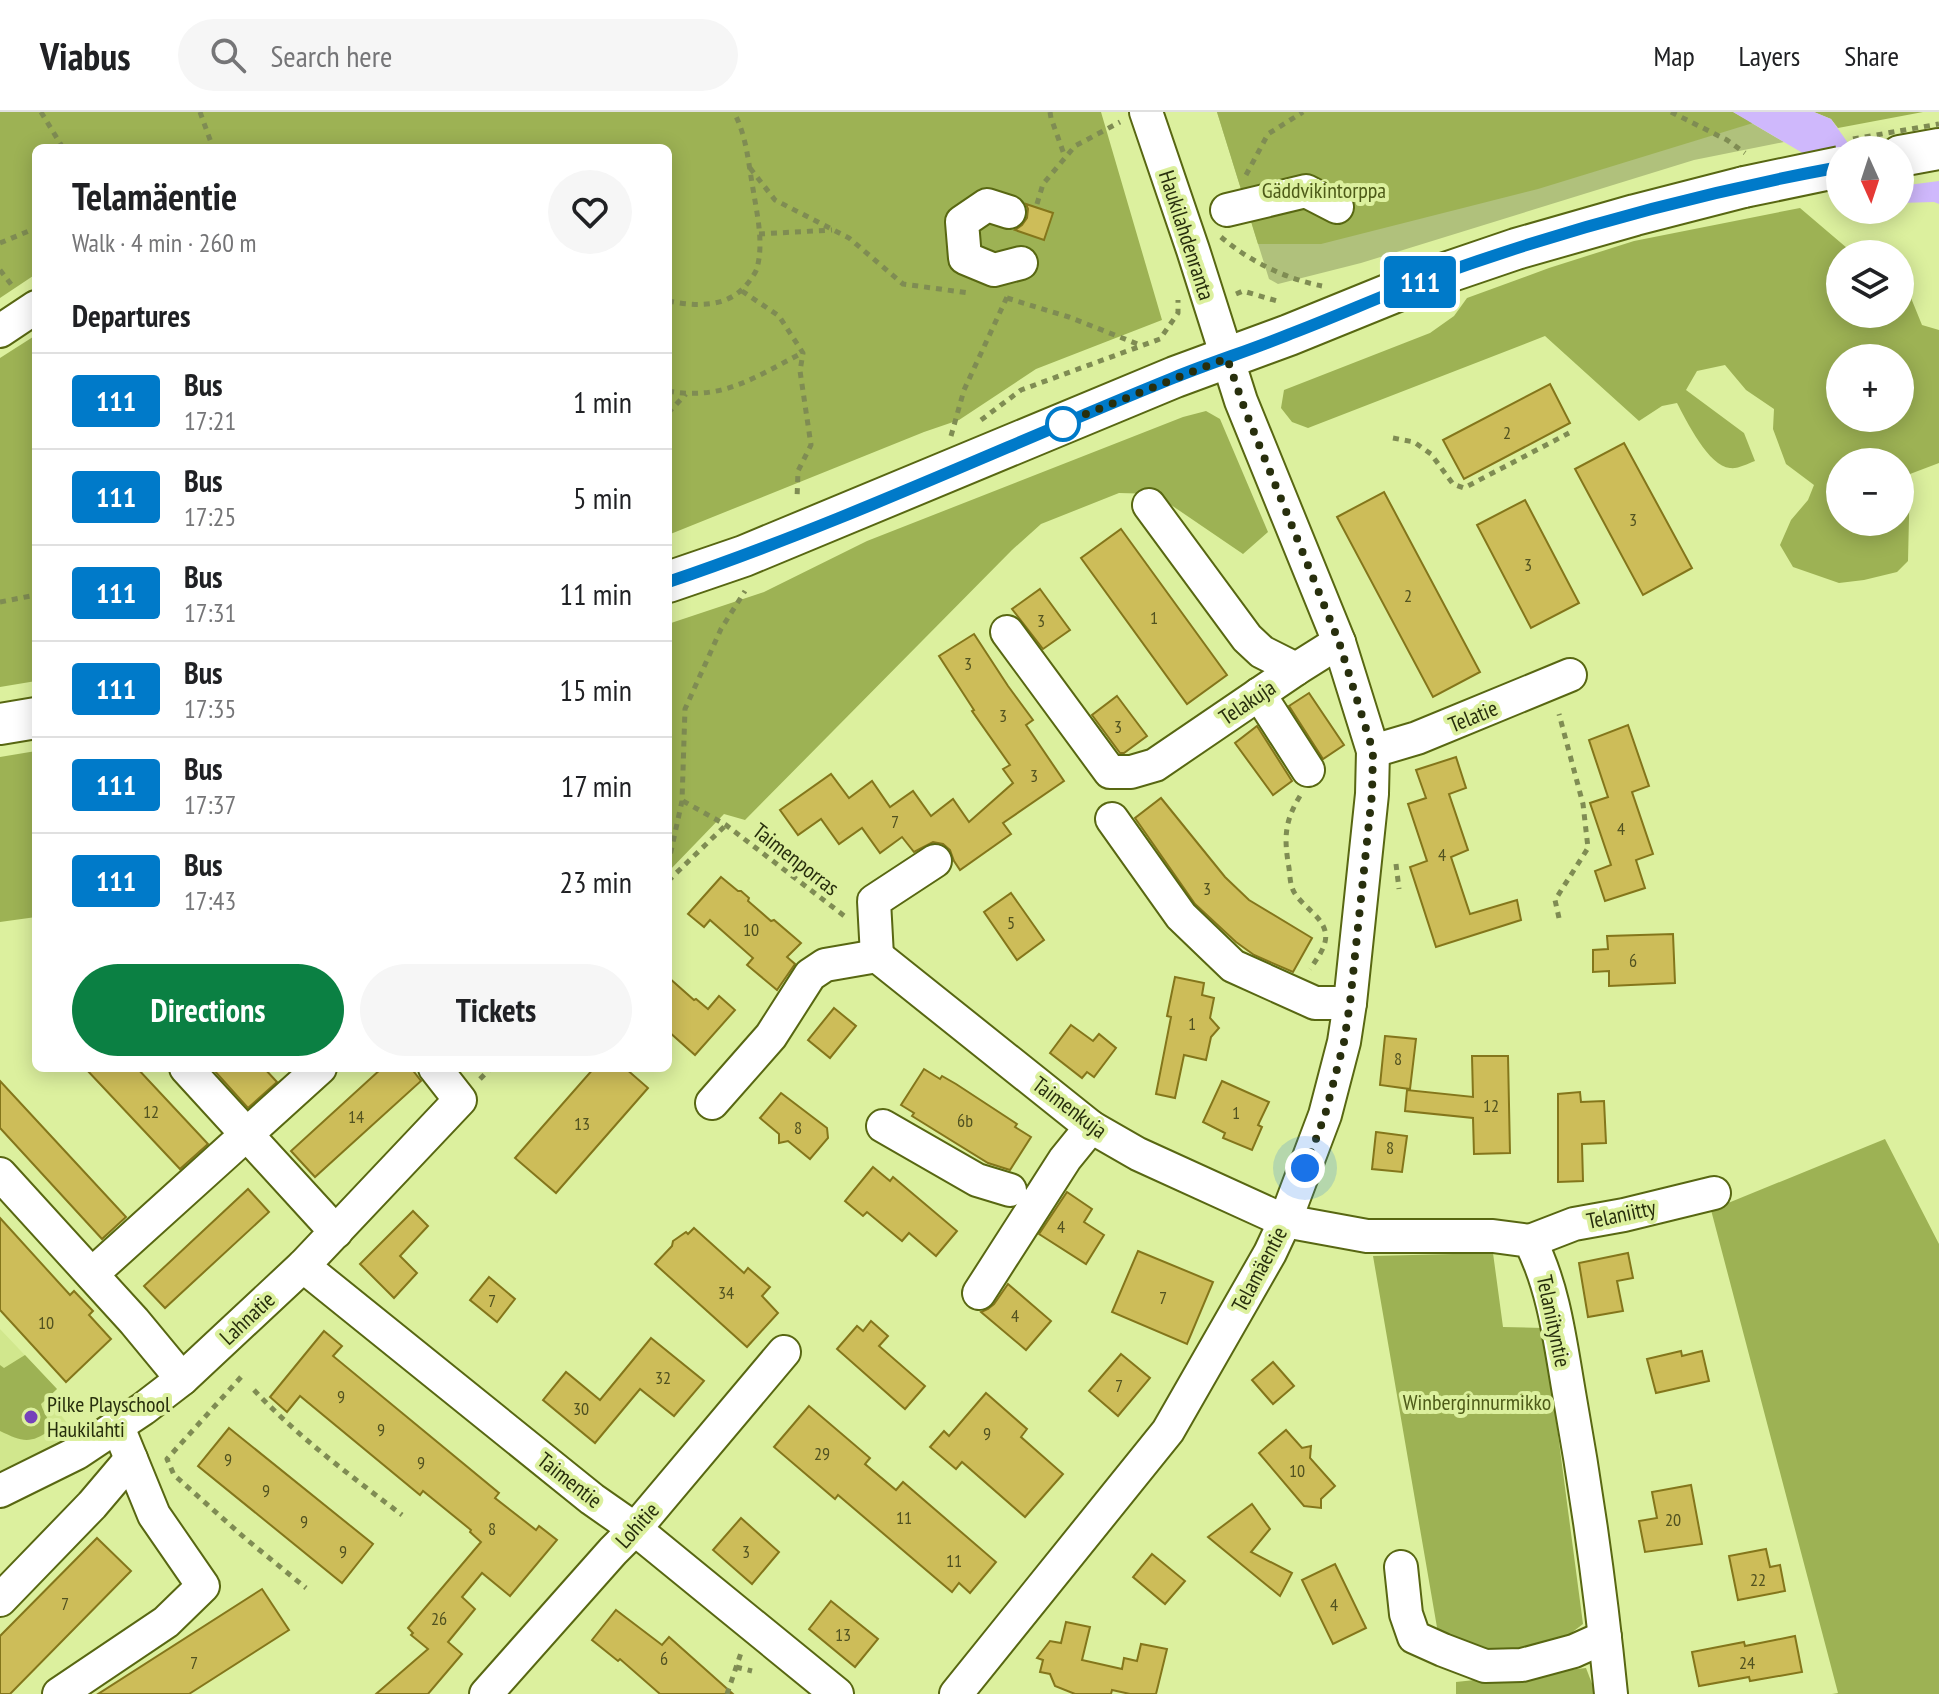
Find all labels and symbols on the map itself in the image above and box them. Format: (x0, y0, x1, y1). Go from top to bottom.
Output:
north arrow (1826, 136, 1914, 224)
street label: Haukilahdenranta (1153, 167, 1221, 303)
park label: Gäddvikintorppa (1262, 176, 1386, 204)
line badge: 111 (1374, 256, 1466, 308)
unlabelled marker (1046, 407, 1080, 441)
house number: 2 (1503, 421, 1511, 444)
house number: 3 (1629, 508, 1637, 531)
house number: 3 (1524, 553, 1532, 576)
house number: 2 (1404, 584, 1412, 607)
house number: 1 (1150, 606, 1158, 629)
house number: 3 (1037, 609, 1045, 632)
house number: 3 (964, 652, 972, 675)
street label: Telakuja (1213, 673, 1281, 731)
street label: Telatie (1444, 694, 1502, 738)
house number: 3 (999, 704, 1007, 727)
house number: 3 (1114, 715, 1122, 738)
house number: 3 (1030, 764, 1038, 787)
house number: 7 (891, 810, 899, 833)
street label: Taimenporras (747, 817, 845, 901)
house number: 4 (1617, 817, 1625, 840)
house number: 4 (1438, 843, 1446, 866)
house number: 3 (1203, 877, 1211, 900)
house number: 5 (1007, 911, 1015, 934)
house number: 10 (743, 918, 759, 941)
house number: 6 (1629, 949, 1637, 972)
house number: 1 (1188, 1012, 1196, 1035)
house number: 8 (1394, 1047, 1402, 1070)
street label: Taimenkuja (1027, 1070, 1113, 1144)
house number: 12 (1483, 1094, 1499, 1117)
house number: 12 (143, 1100, 159, 1123)
house number: 1 (1232, 1101, 1240, 1124)
house number: 14 (348, 1105, 364, 1128)
house number: 6b (957, 1109, 973, 1132)
house number: 13 (574, 1112, 590, 1135)
house number: 8 (794, 1116, 802, 1139)
house number: 8 (1386, 1136, 1394, 1159)
your location (1285, 1148, 1325, 1188)
street label: Telaniitty (1584, 1193, 1659, 1235)
house number: 4 (1057, 1215, 1065, 1238)
street label: Telamäentie (1225, 1222, 1293, 1316)
street label: Telaniityntie (1531, 1272, 1577, 1370)
house number: 34 (718, 1281, 734, 1304)
street label: Lahnatie (213, 1285, 281, 1351)
house number: 7 (1159, 1286, 1167, 1309)
house number: 7 (488, 1289, 496, 1312)
house number: 4 (1011, 1304, 1019, 1327)
house number: 10 (38, 1311, 54, 1334)
house number: 32 (655, 1366, 671, 1389)
house number: 7 (1115, 1374, 1123, 1397)
house number: 9 (337, 1385, 345, 1408)
park label: Winberginnurmikko (1403, 1388, 1551, 1416)
place label: Pilke Playschool Haukilahti (47, 1390, 171, 1443)
house number: 30 (573, 1397, 589, 1420)
marker: Pilke Playschool Haukilahti (22, 1408, 40, 1426)
house number: 9 (377, 1418, 385, 1441)
house number: 9 (983, 1422, 991, 1445)
house number: 29 (814, 1442, 830, 1465)
street label: Taimentie (532, 1446, 608, 1514)
house number: 9 (224, 1448, 232, 1471)
house number: 9 (417, 1451, 425, 1474)
house number: 10 (1289, 1459, 1305, 1482)
house number: 9 (262, 1479, 270, 1502)
street label: Lohitie (609, 1496, 665, 1554)
house number: 11 (896, 1506, 912, 1529)
house number: 20 (1665, 1508, 1681, 1531)
house number: 9 (300, 1510, 308, 1533)
house number: 8 (488, 1517, 496, 1540)
house number: 9 (339, 1540, 347, 1563)
house number: 3 (742, 1540, 750, 1563)
house number: 11 (946, 1549, 962, 1572)
house number: 22 (1750, 1568, 1766, 1591)
house number: 7 (61, 1592, 69, 1615)
house number: 4 (1330, 1593, 1338, 1616)
house number: 26 (431, 1607, 447, 1630)
house number: 13 (835, 1623, 851, 1646)
house number: 6 (660, 1647, 668, 1670)
house number: 7 (190, 1651, 198, 1674)
house number: 24 (1739, 1651, 1755, 1674)

